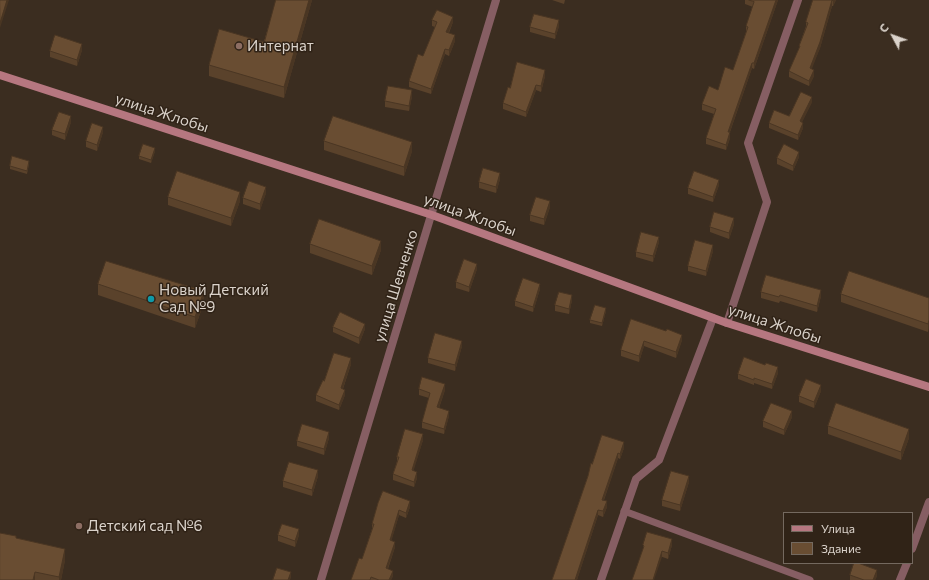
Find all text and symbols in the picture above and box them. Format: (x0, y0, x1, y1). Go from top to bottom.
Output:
north arrow (873, 16, 913, 56)
text: С (876, 21, 891, 35)
place label: Интернат (247, 37, 314, 55)
marker: Интернат (234, 41, 244, 51)
street label: улица Жлобы (113, 89, 211, 137)
street label: улица Жлобы (421, 190, 519, 240)
street label: улица Шевченко (370, 228, 422, 344)
place label: Новый Детский Сад №9 (159, 281, 269, 316)
marker: Новый Детский Сад №9 (146, 294, 156, 304)
street label: улица Жлобы (726, 300, 824, 348)
legend (783, 512, 913, 564)
place label: Детский сад №6 (87, 517, 203, 535)
marker: Детский сад №6 (74, 521, 84, 531)
text: Улица (821, 521, 855, 535)
text: Здание (821, 541, 861, 555)

